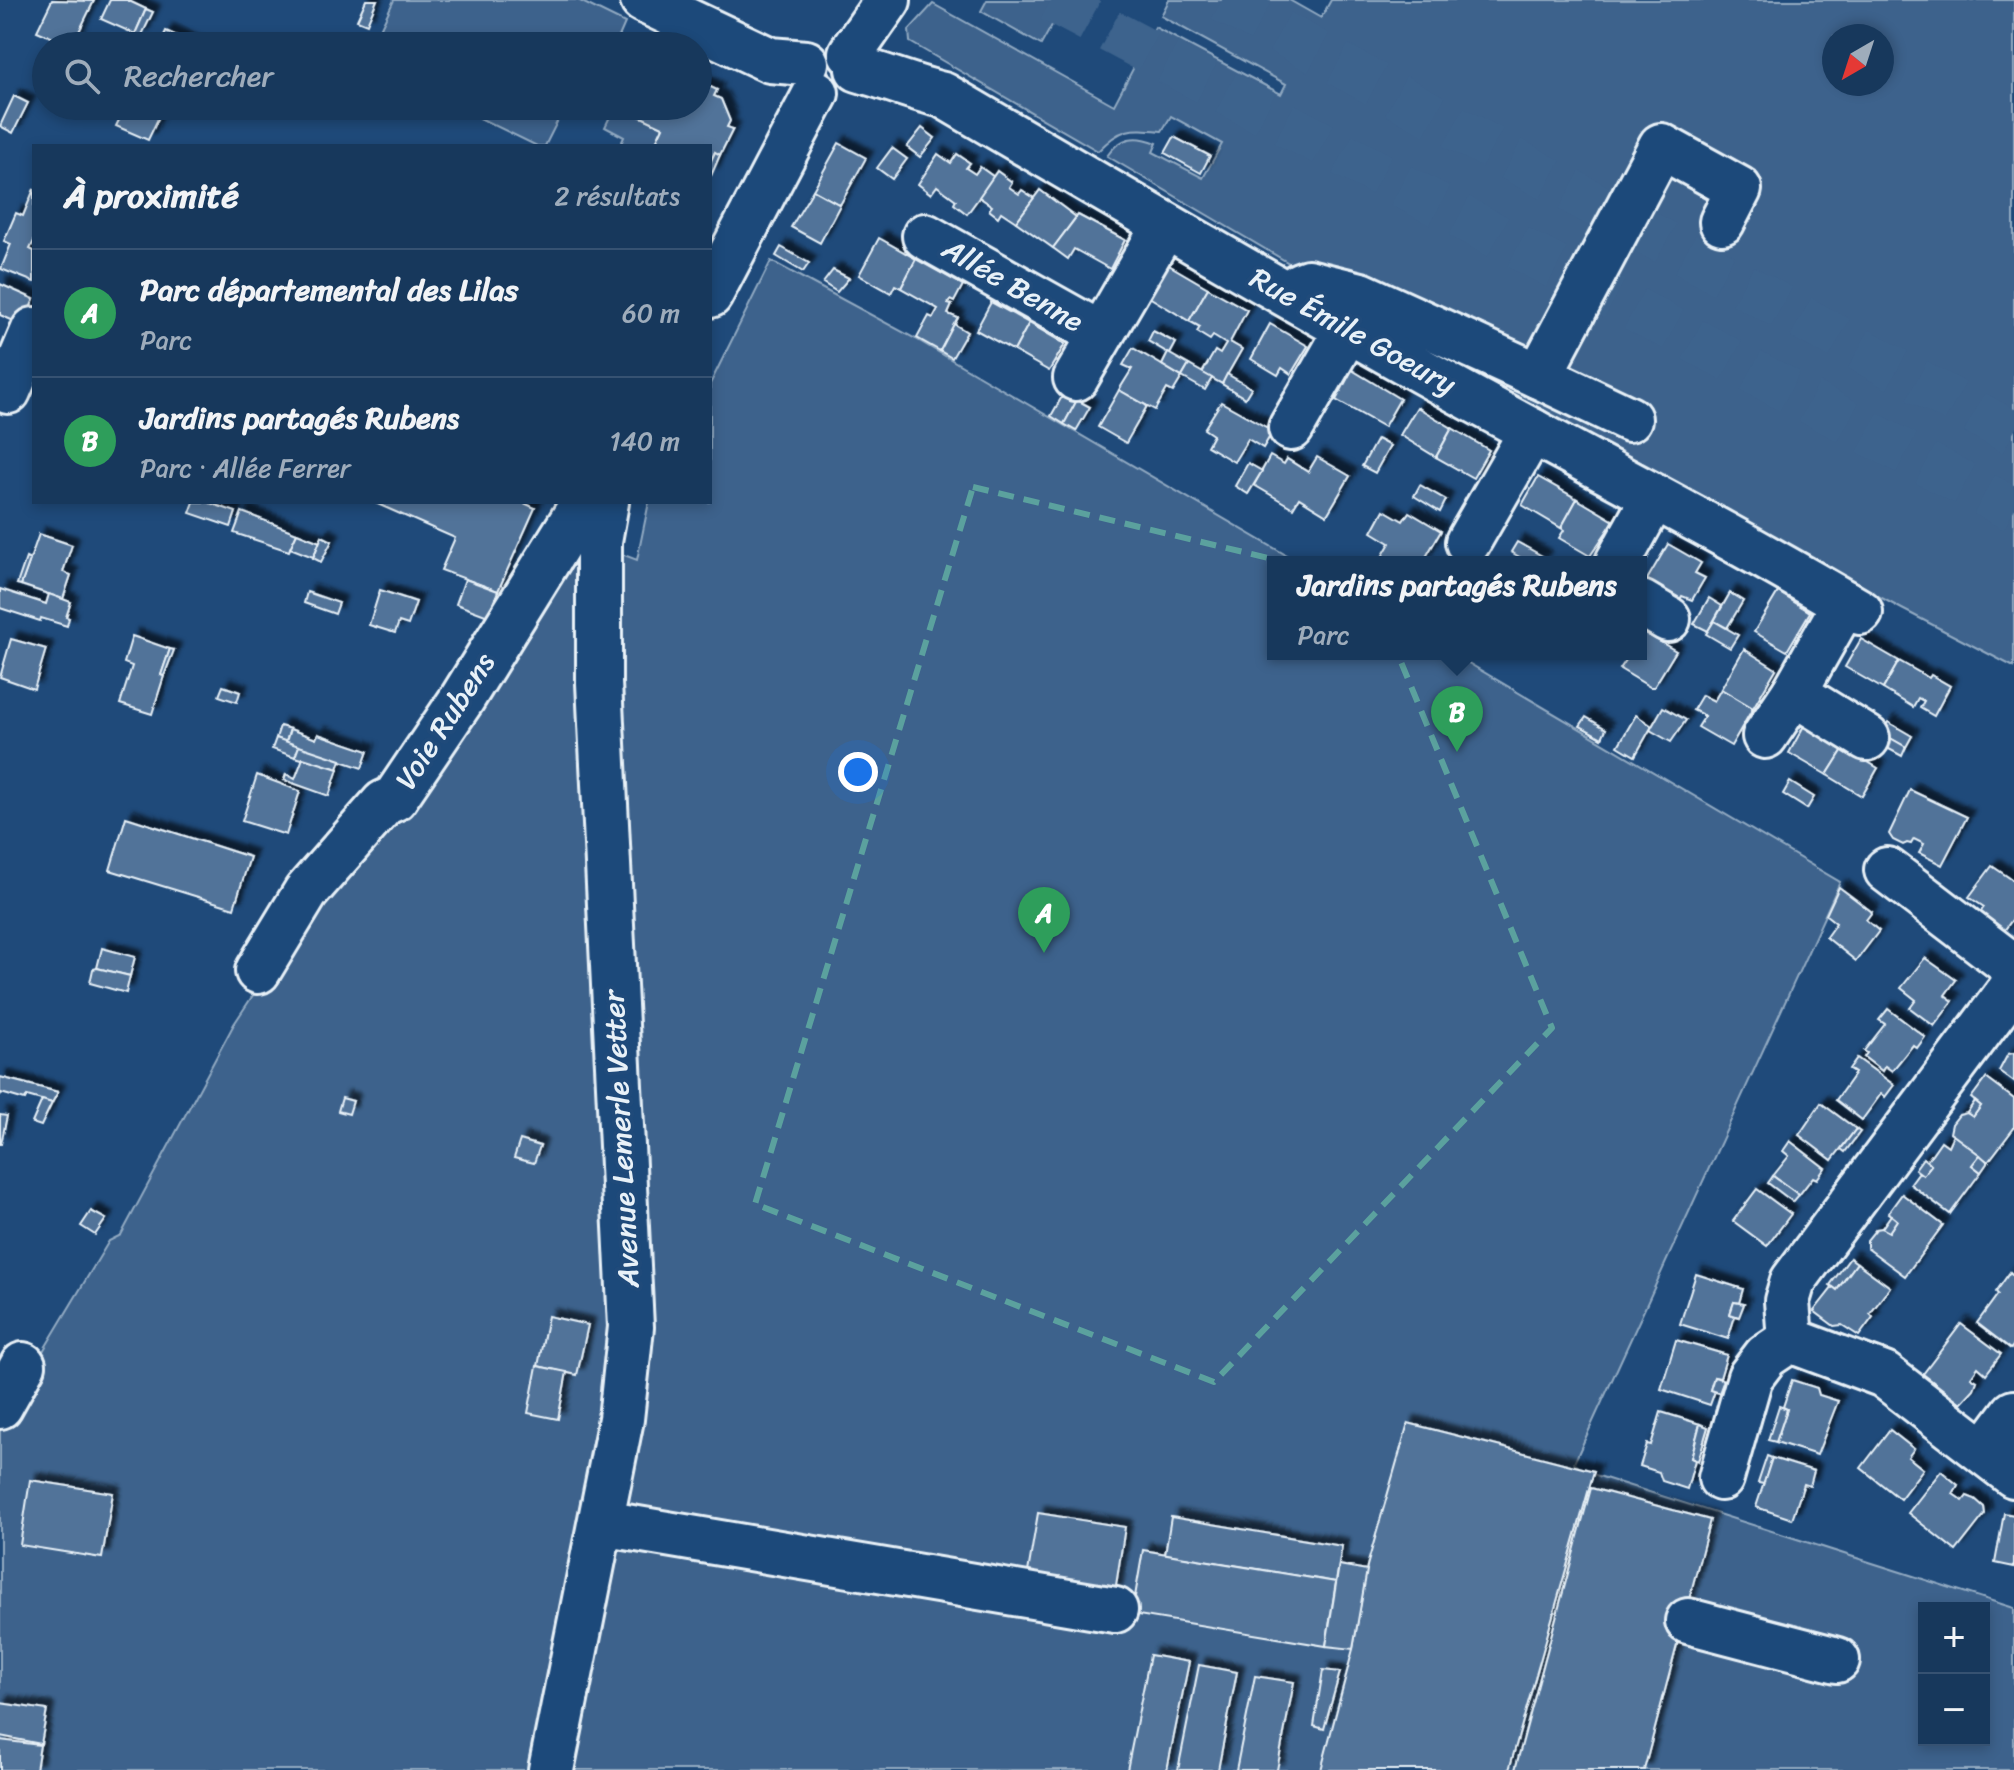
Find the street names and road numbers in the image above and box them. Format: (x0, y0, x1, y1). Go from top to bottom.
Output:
street label: Allée Benne (931, 222, 1094, 348)
street label: Rue Émile Goeury (1240, 252, 1467, 410)
street label: Voie Rubens (380, 640, 510, 801)
street label: Avenue Lemerle Vetter (586, 987, 656, 1290)

